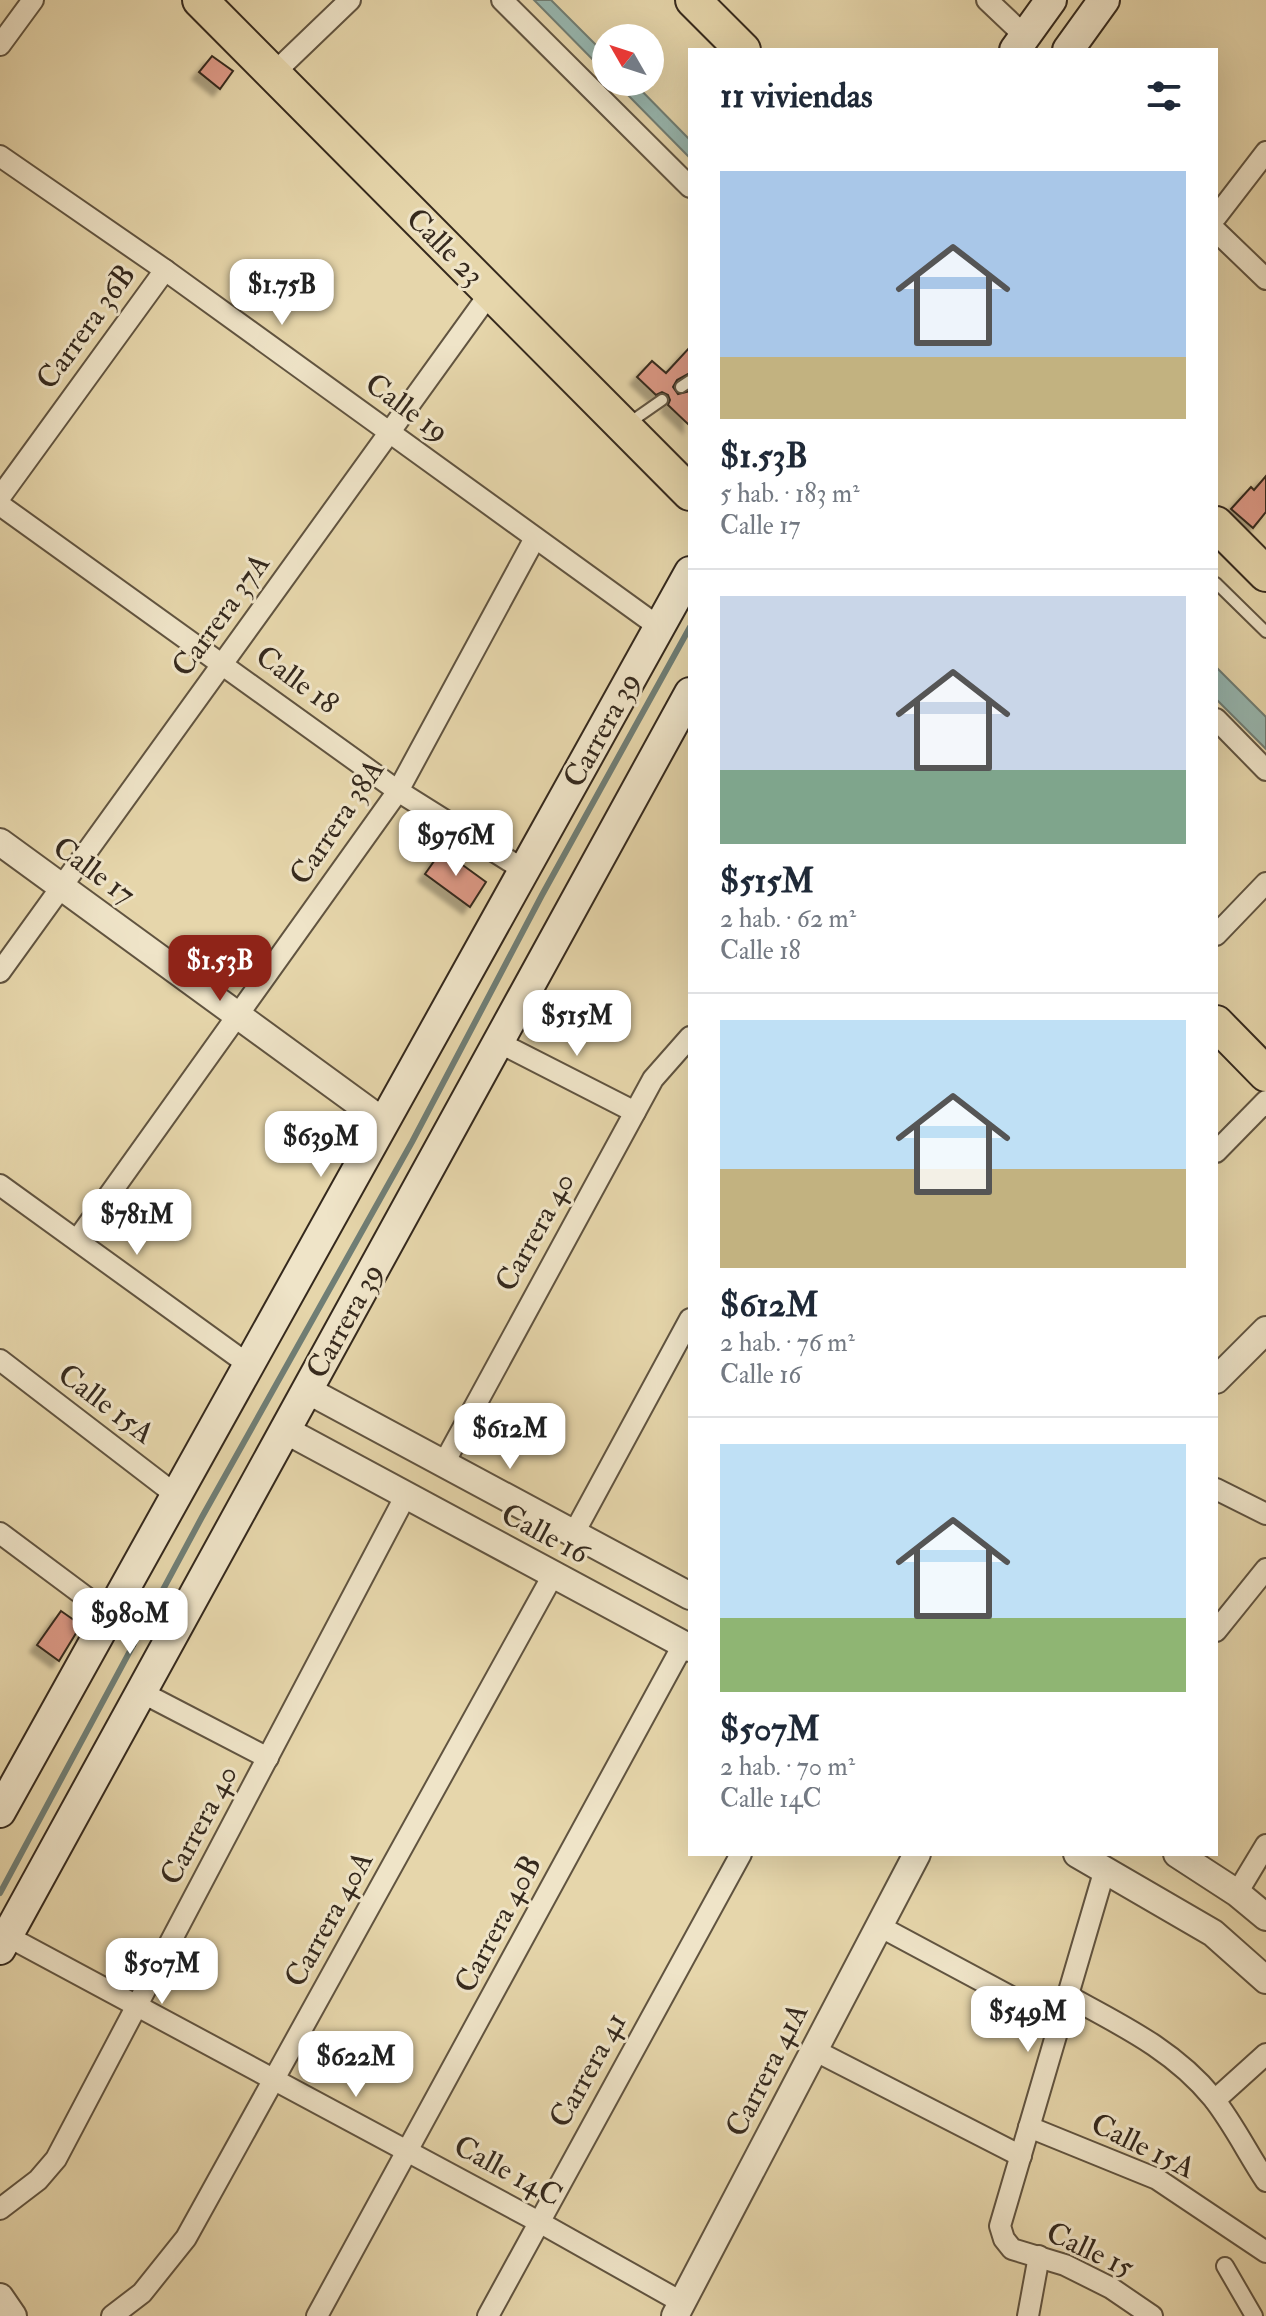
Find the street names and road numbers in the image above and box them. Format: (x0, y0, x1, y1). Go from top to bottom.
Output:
street label: Calle 23 (398, 200, 492, 294)
street label: Carrera 36B (28, 257, 144, 397)
street label: Calle 19 (358, 365, 456, 451)
street label: Carrera 37A (164, 546, 278, 684)
street label: Calle 18 (248, 638, 346, 722)
street label: Carrera 39 (555, 666, 649, 794)
street label: Carrera 38A (282, 752, 392, 892)
street label: Calle 17 (46, 829, 143, 913)
street label: Carrera 40 (487, 1166, 583, 1298)
street label: Carrera 39 (298, 1257, 392, 1385)
street label: Calle 15A (50, 1356, 162, 1452)
street label: Calle 16 (495, 1496, 597, 1573)
street label: Carrera 40 (152, 1759, 246, 1891)
street label: Carrera 40A (277, 1845, 381, 1993)
street label: Carrera 40B (446, 1849, 550, 1999)
street label: Carrera 41A (718, 1997, 816, 2143)
street label: Carrera 41 (541, 2006, 635, 2134)
street label: Calle 15A (1085, 2105, 1201, 2187)
street label: Calle 14C (448, 2127, 568, 2215)
street label: Calle 15 (1040, 2214, 1140, 2287)

